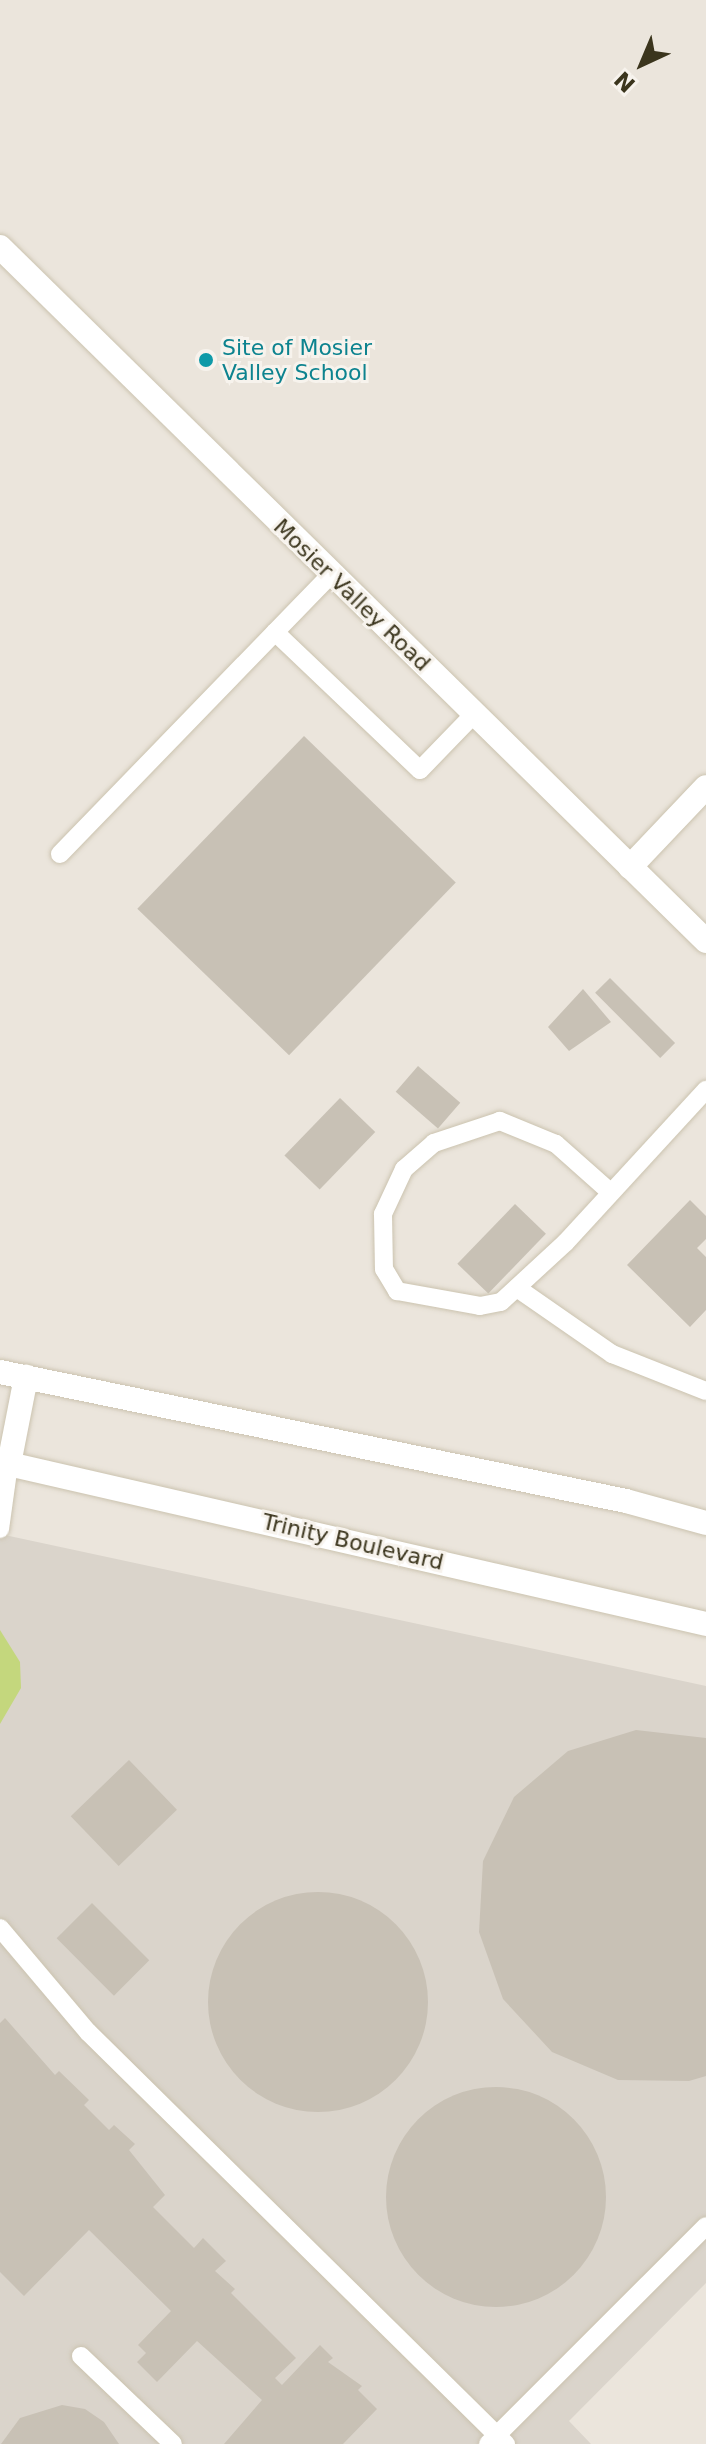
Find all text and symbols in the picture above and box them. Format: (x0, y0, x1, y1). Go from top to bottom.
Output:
north arrow (602, 24, 682, 104)
text: N (610, 66, 640, 97)
place label: Site of Mosier Valley School (222, 334, 372, 386)
marker: Site of Mosier Valley School (197, 351, 215, 369)
street label: Mosier Valley Road (268, 513, 436, 677)
street label: Trinity Boulevard (260, 1508, 446, 1576)

